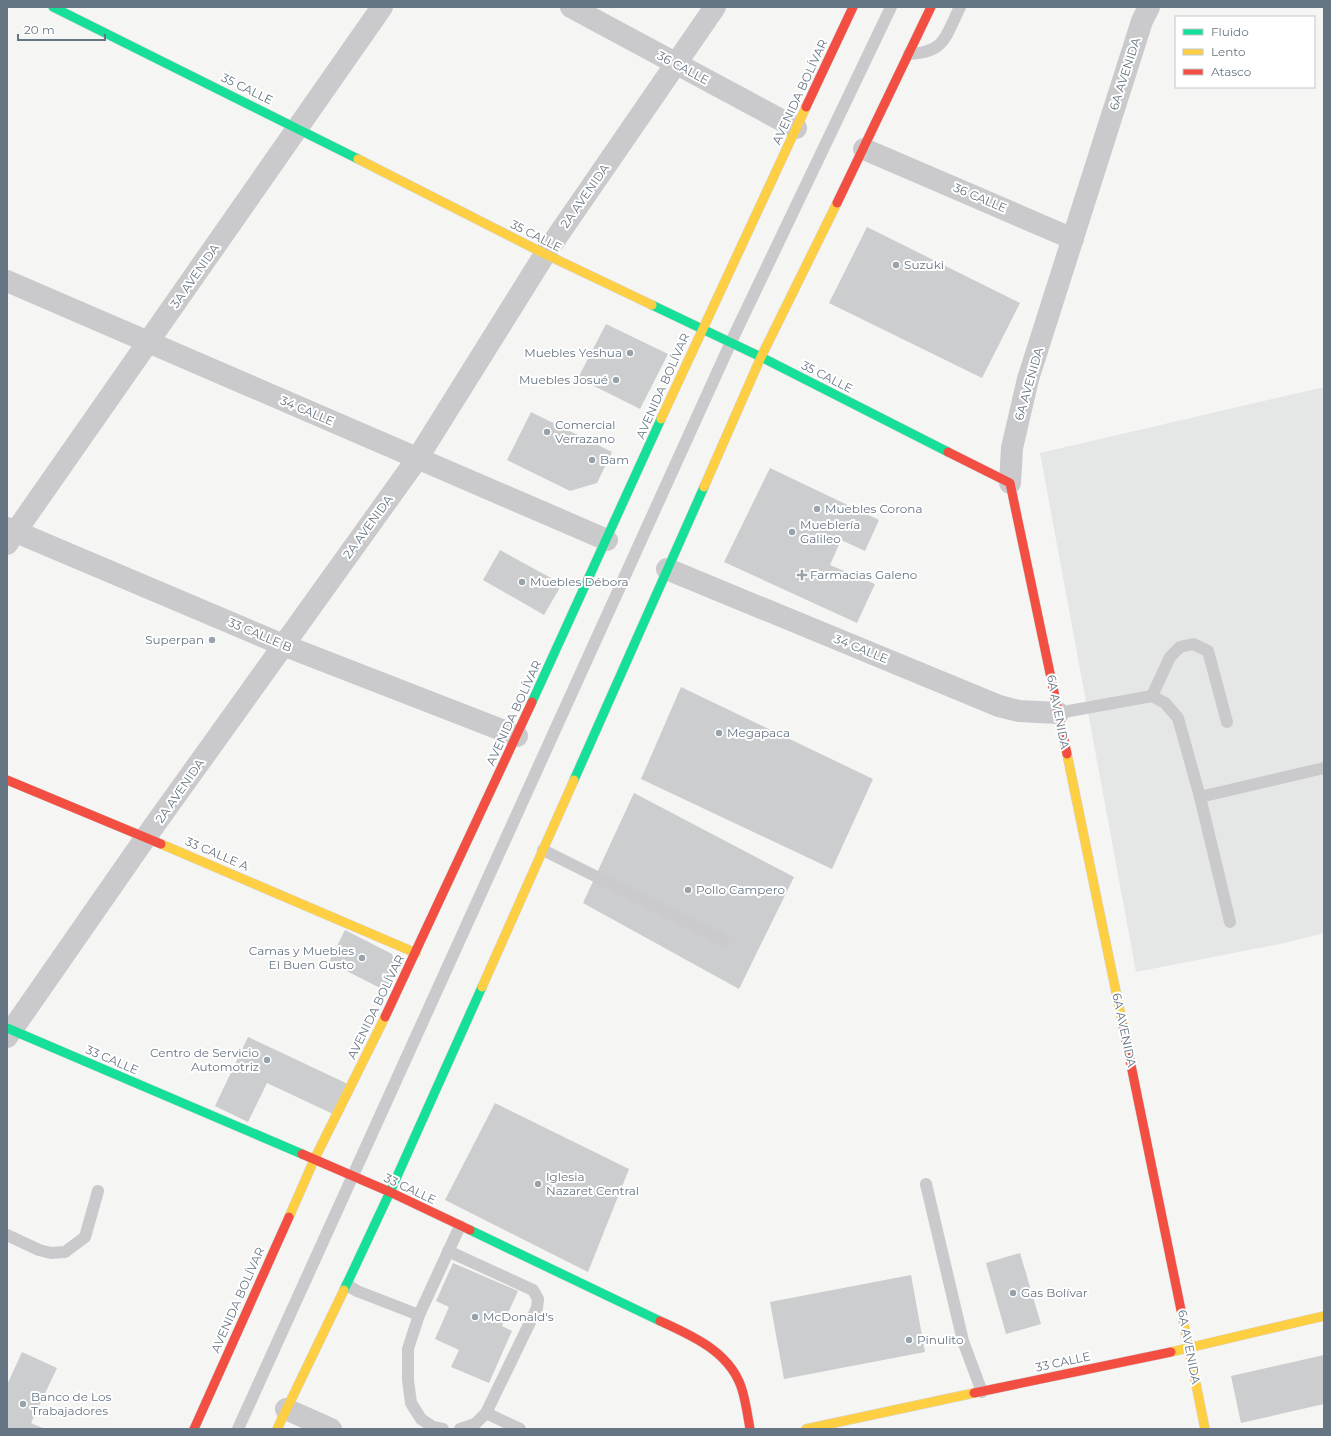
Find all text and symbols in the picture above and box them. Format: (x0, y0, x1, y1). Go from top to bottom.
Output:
scale bar (18, 16, 105, 42)
legend (1175, 16, 1315, 88)
text: 20 m (24, 22, 55, 37)
text: Fluido (1211, 24, 1249, 39)
street label: 6A AVENIDA (1106, 35, 1143, 112)
street label: AVENIDA BOLÍVAR (769, 37, 831, 147)
text: Lento (1211, 44, 1246, 59)
street label: 36 CALLE (655, 48, 712, 87)
text: Atasco (1211, 64, 1251, 79)
street label: 35 CALLE (219, 70, 276, 107)
street label: 2A AVENIDA (557, 160, 612, 231)
street label: 36 CALLE (951, 180, 1009, 215)
street label: 35 CALLE (508, 216, 564, 255)
street label: 3A AVENIDA (167, 240, 222, 311)
place label: Suzuki (904, 257, 944, 272)
marker: Suzuki (891, 260, 901, 270)
street label: AVENIDA BOLÍVAR (632, 330, 693, 441)
place label: Muebles Yeshua (524, 345, 622, 360)
street label: 6A AVENIDA (1011, 345, 1046, 422)
marker: Muebles Yeshua (625, 348, 635, 358)
street label: 35 CALLE (799, 357, 855, 396)
place label: Muebles Josué (519, 372, 608, 387)
marker: Muebles Josué (611, 375, 621, 385)
street label: 34 CALLE (278, 393, 336, 429)
place label: Comercial Verrazano (555, 417, 616, 446)
marker: Comercial Verrazano (542, 427, 552, 437)
place label: Bam (600, 452, 629, 467)
marker: Bam (587, 455, 597, 465)
street label: 2A AVENIDA (340, 492, 396, 561)
place label: Muebles Corona (825, 501, 923, 516)
marker: Muebles Corona (812, 504, 822, 514)
place label: Mueblería Galileo (800, 517, 860, 546)
marker: Mueblería Galileo (787, 527, 797, 537)
place label: Farmacias Galeno (810, 567, 917, 582)
marker: Farmacias Galeno (797, 570, 807, 580)
place label: Muebles Débora (530, 574, 629, 589)
marker: Muebles Débora (517, 577, 527, 587)
street label: 33 CALLE B (226, 614, 294, 655)
street label: 34 CALLE (832, 631, 890, 666)
place label: Superpan (145, 632, 204, 647)
marker: Superpan (207, 635, 217, 645)
street label: AVENIDA BOLÍVAR (483, 658, 545, 768)
street label: 6A AVENIDA (1044, 674, 1073, 751)
place label: Megapaca (727, 725, 790, 740)
marker: Megapaca (714, 728, 724, 738)
street label: 2A AVENIDA (152, 755, 207, 826)
street label: 33 CALLE A (183, 833, 252, 874)
place label: Pollo Campero (696, 882, 785, 897)
marker: Pollo Campero (683, 885, 693, 895)
place label: Camas y Muebles El Buen Gusto (249, 943, 354, 972)
street label: AVENIDA BOLÍVAR (344, 952, 407, 1061)
marker: Camas y Muebles El Buen Gusto (357, 953, 367, 963)
street label: 6A AVENIDA (1109, 991, 1140, 1069)
street label: 33 CALLE (84, 1042, 141, 1077)
place label: Centro de Servicio Automotriz (150, 1045, 259, 1074)
marker: Centro de Servicio Automotriz (262, 1055, 272, 1065)
place label: Iglesia Nazaret Central (546, 1169, 639, 1198)
street label: 33 CALLE (382, 1170, 439, 1207)
marker: Iglesia Nazaret Central (533, 1179, 543, 1189)
street label: AVENIDA BOLÍVAR (207, 1244, 268, 1355)
place label: Gas Bolívar (1021, 1285, 1088, 1300)
marker: Gas Bolívar (1008, 1288, 1018, 1298)
place label: McDonald's (483, 1309, 554, 1324)
street label: 6A AVENIDA (1175, 1309, 1204, 1386)
marker: McDonald's (470, 1312, 480, 1322)
place label: Pinulito (917, 1332, 964, 1347)
marker: Pinulito (904, 1335, 914, 1345)
street label: 33 CALLE (1034, 1348, 1092, 1375)
place label: Banco de Los Trabajadores (31, 1389, 112, 1418)
marker: Banco de Los Trabajadores (18, 1399, 28, 1409)

